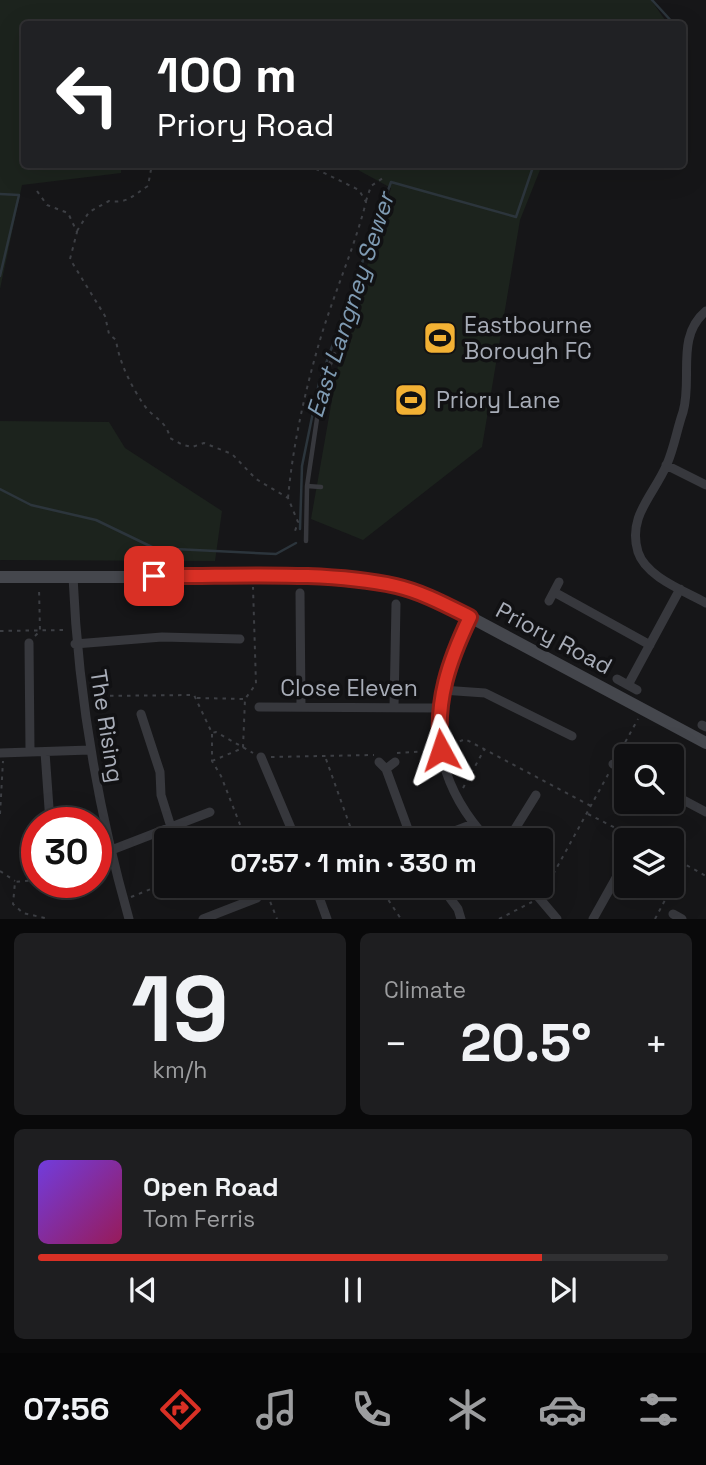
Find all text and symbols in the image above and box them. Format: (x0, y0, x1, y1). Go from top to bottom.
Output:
text: 100 m (157, 44, 297, 106)
icon: left (42, 49, 133, 140)
text: Priory Road (157, 105, 334, 145)
water label: East Langney Sewer (299, 186, 402, 421)
place label: Eastbourne Borough FC (464, 310, 592, 366)
sports icon: Eastbourne Borough FC (421, 319, 459, 357)
sports icon: Priory Lane (392, 381, 430, 419)
place label: Priory Lane (436, 385, 561, 415)
pin (124, 546, 184, 606)
icon: arrive (135, 557, 173, 595)
street label: Priory Road (491, 595, 617, 681)
street label: The Rising (83, 667, 131, 785)
street label: Close Eleven (280, 673, 418, 703)
position arrow (404, 713, 478, 787)
map controls (614, 744, 684, 898)
button: search (614, 744, 684, 814)
speed limit sign: 30 (21, 807, 112, 898)
button: layers (614, 828, 684, 898)
text: 07:57 · 1 min · 330 m (230, 846, 477, 880)
text: 19 (131, 951, 229, 1068)
text: Climate (384, 975, 466, 1005)
text: 20.5° (460, 1010, 592, 1076)
text: − (384, 1020, 408, 1068)
text: + (644, 1020, 668, 1068)
text: km/h (153, 1055, 207, 1085)
text: Open Road (143, 1170, 279, 1204)
text: Tom Ferris (143, 1204, 255, 1234)
icon: previous (124, 1271, 162, 1309)
icon: pause (334, 1271, 372, 1309)
icon: next (544, 1271, 582, 1309)
icon: directions (156, 1385, 205, 1434)
icon: music (252, 1385, 301, 1434)
icon: phone (347, 1385, 396, 1434)
icon: climate (443, 1385, 492, 1434)
icon: car (538, 1385, 587, 1434)
icon: filters (634, 1385, 683, 1434)
text: 07:56 (23, 1389, 110, 1429)

